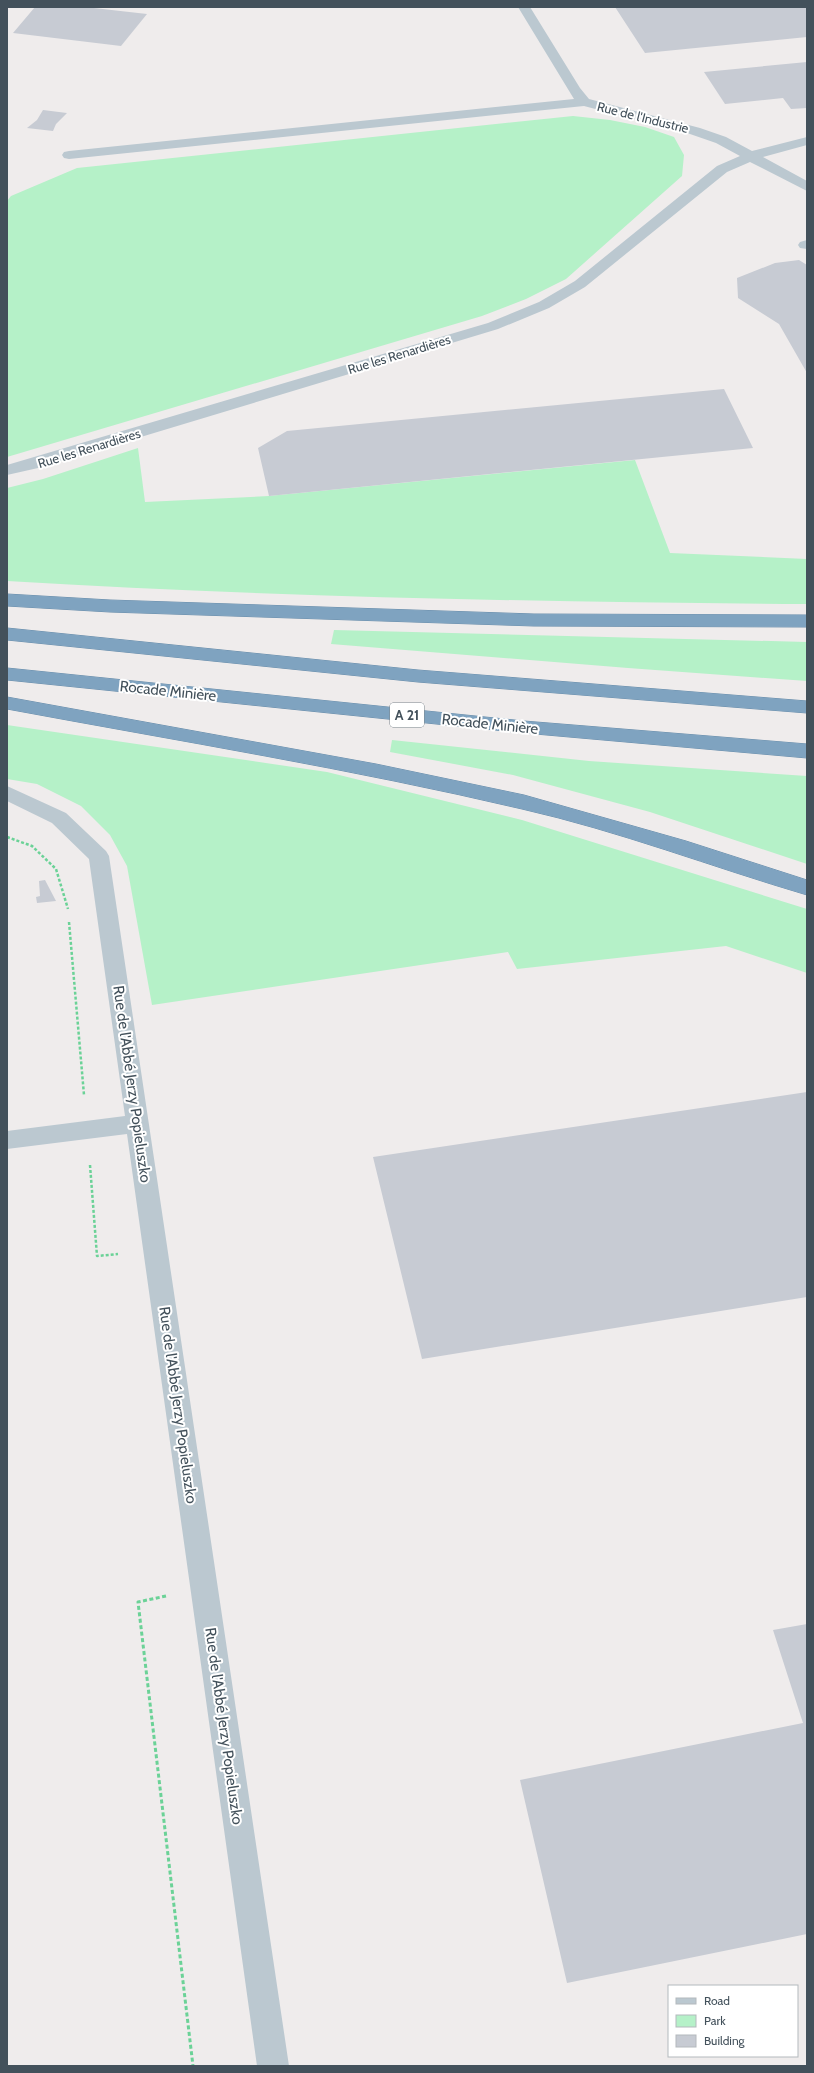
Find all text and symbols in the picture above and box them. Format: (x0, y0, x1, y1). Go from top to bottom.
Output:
street label: Rue de l'Industrie (596, 98, 691, 136)
street label: Rue les Renardières (346, 331, 453, 377)
street label: Rue les Renardières (36, 425, 143, 471)
street label: Rocade Minière (119, 677, 218, 705)
road number: A 21 (390, 703, 424, 727)
street label: Rocade Minière (441, 710, 540, 738)
street label: Rue de l'Abbé Jerzy Popieluszko (109, 984, 155, 1184)
street label: Rue de l'Abbé Jerzy Popieluszko (155, 1305, 201, 1505)
street label: Rue de l'Abbé Jerzy Popieluszko (201, 1626, 247, 1826)
legend (668, 1985, 798, 2057)
text: Road (704, 1993, 730, 2008)
text: Park (704, 2013, 726, 2028)
text: Building (704, 2033, 746, 2048)

